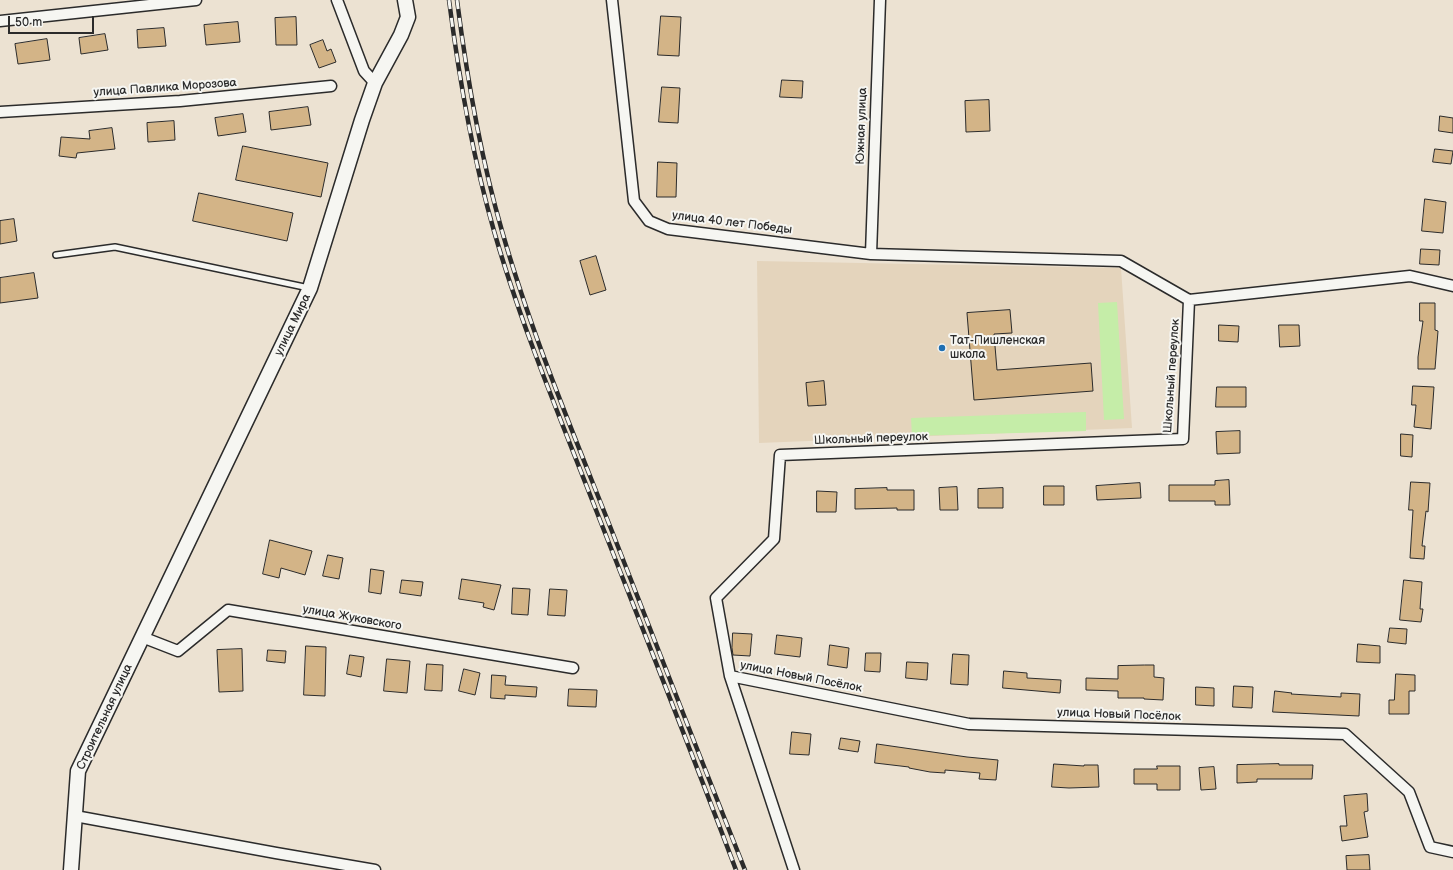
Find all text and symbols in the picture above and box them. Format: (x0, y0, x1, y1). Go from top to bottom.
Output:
scale bar (10, 8, 96, 34)
text: 50 m (15, 15, 42, 30)
street label: улица Павлика Морозова (93, 76, 237, 100)
street label: Южная улица (853, 87, 871, 165)
street label: улица 40 лет Победы (671, 208, 793, 238)
street label: улица Мира (272, 292, 314, 358)
street label: Школьный переулок (1161, 318, 1183, 434)
place label: Тат-Пишленская школа (950, 334, 1045, 362)
marker: Тат-Пишленская школа (937, 343, 947, 353)
street label: Школьный переулок (814, 430, 928, 448)
street label: улица Жуковского (301, 602, 403, 634)
street label: улица Новый Посёлок (739, 658, 863, 696)
street label: Строительная улица (74, 662, 136, 772)
street label: улица Новый Посёлок (1057, 706, 1181, 724)

